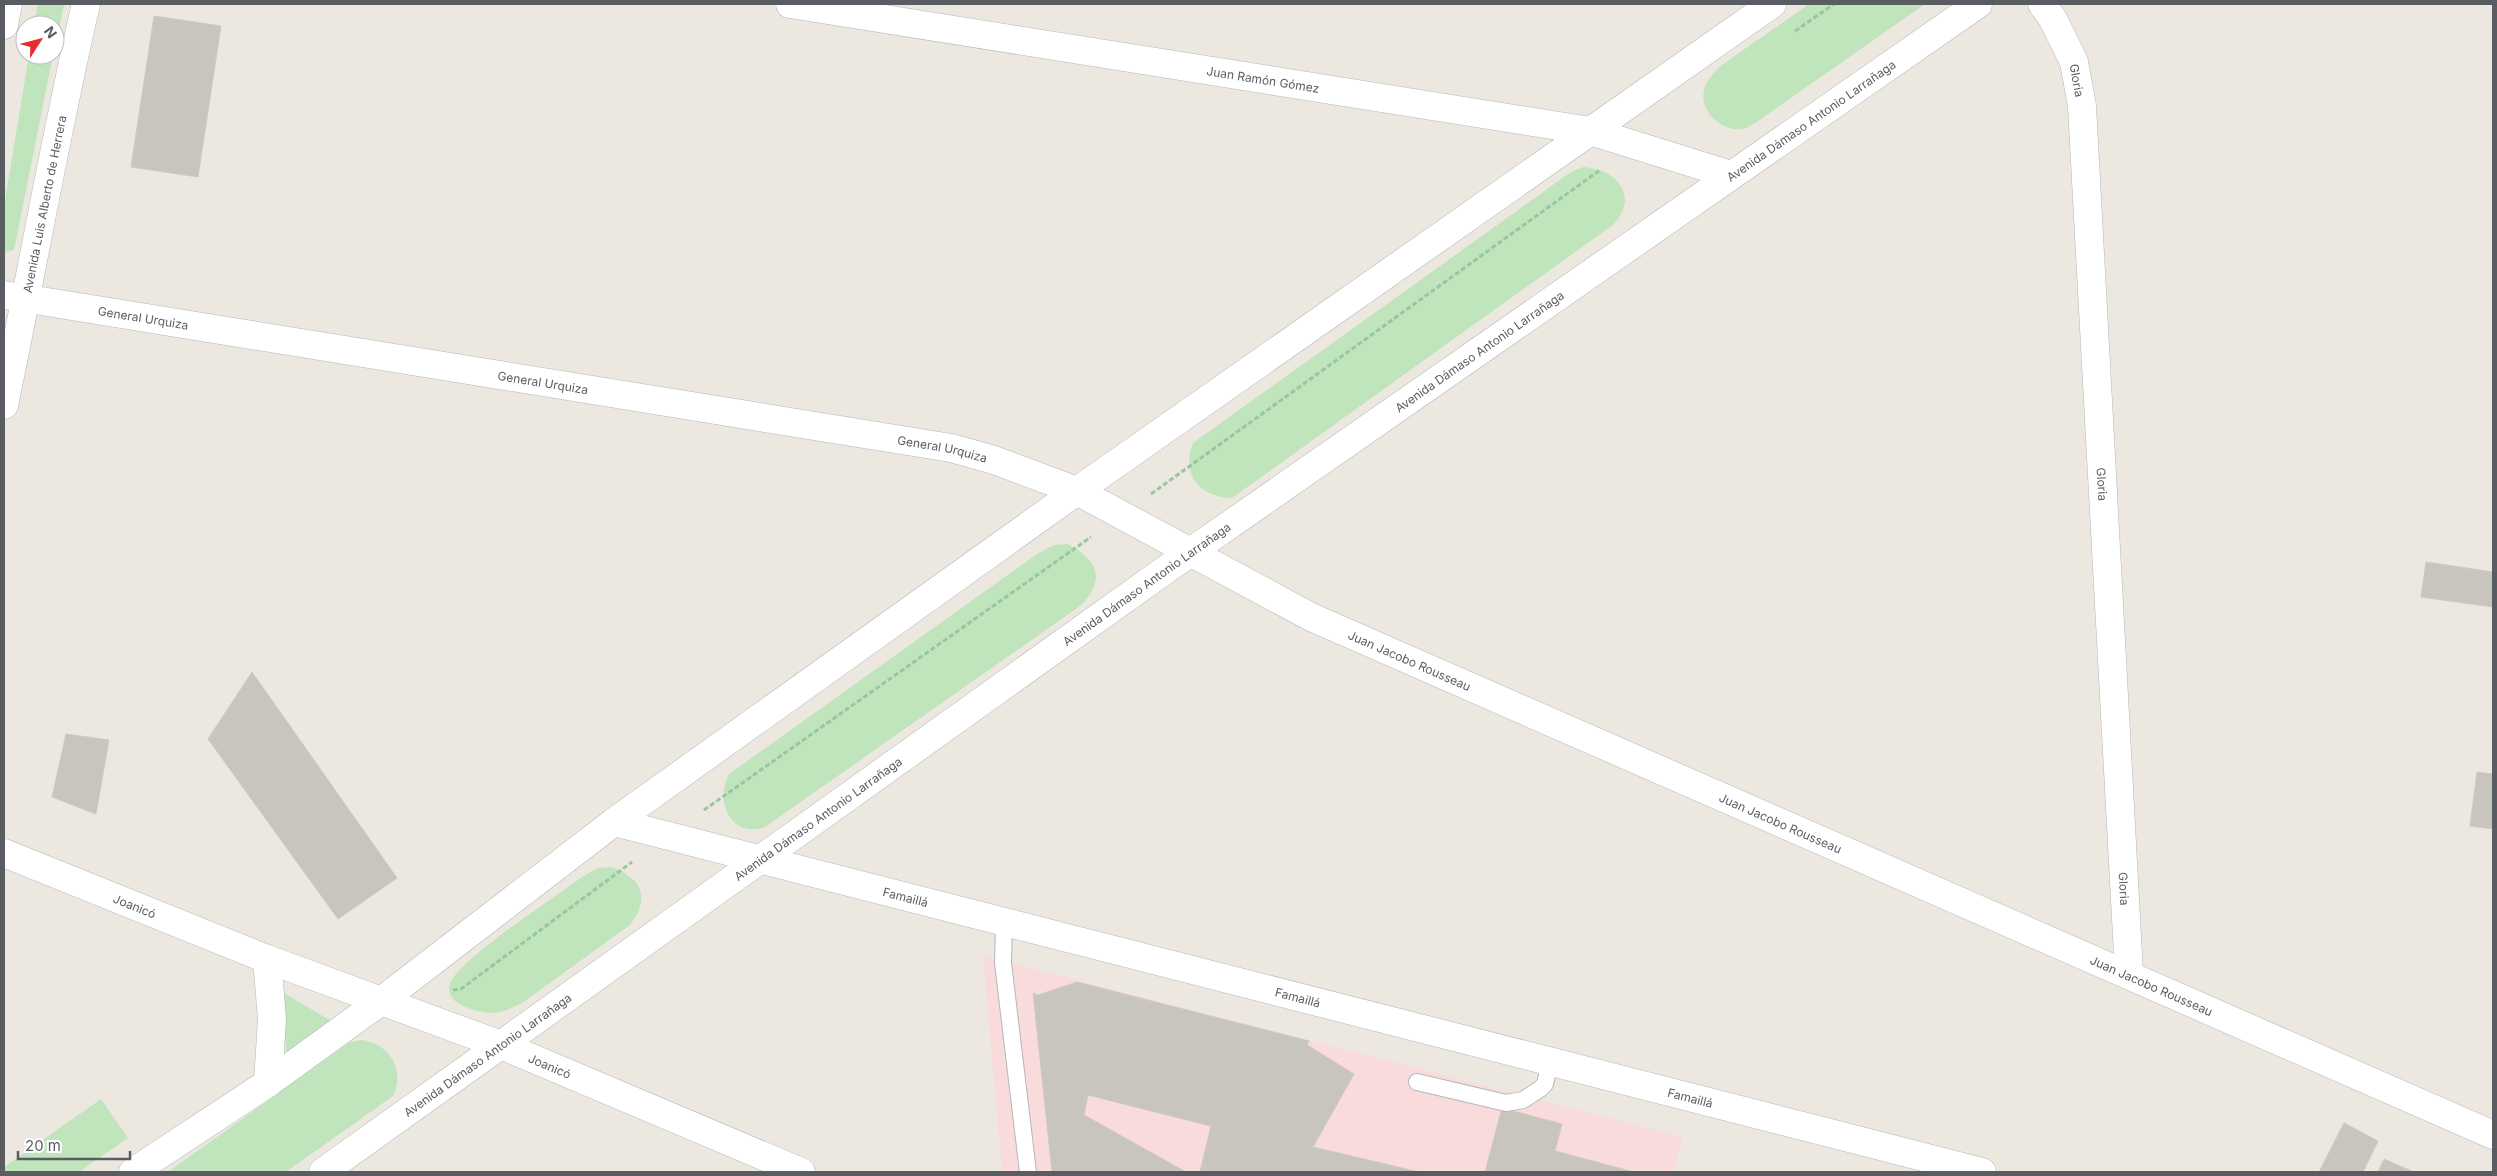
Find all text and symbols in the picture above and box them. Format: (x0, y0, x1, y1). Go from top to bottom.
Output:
north arrow (15, 15, 65, 65)
text: N (41, 23, 61, 41)
street label: Avenida Dámaso Antonio Larrañaga (1723, 56, 1898, 184)
street label: Gloria (2067, 62, 2088, 98)
street label: Juan Ramón Gómez (1206, 63, 1321, 95)
street label: Avenida Luis Alberto de Herrera (19, 114, 69, 294)
street label: Avenida Dámaso Antonio Larrañaga (1392, 287, 1567, 415)
street label: General Urquiza (97, 303, 190, 332)
street label: General Urquiza (497, 367, 589, 397)
street label: General Urquiza (896, 432, 989, 465)
street label: Gloria (2094, 467, 2111, 501)
street label: Avenida Dámaso Antonio Larrañaga (1060, 519, 1233, 649)
street label: Juan Jacobo Rousseau (1346, 627, 1473, 694)
street label: Avenida Dámaso Antonio Larrañaga (731, 753, 904, 883)
street label: Juan Jacobo Rousseau (1717, 789, 1844, 856)
street label: Gloria (2116, 872, 2133, 906)
street label: Famaillá (881, 884, 930, 910)
street label: Joanicó (111, 890, 158, 921)
street label: Juan Jacobo Rousseau (2088, 952, 2215, 1019)
street label: Famaillá (1274, 984, 1322, 1010)
street label: Avenida Dámaso Antonio Larrañaga (401, 990, 574, 1120)
street label: Joanicó (526, 1050, 574, 1081)
street label: Famaillá (1666, 1084, 1715, 1110)
scale bar (18, 1128, 130, 1160)
text: 20 m (25, 1136, 61, 1155)

